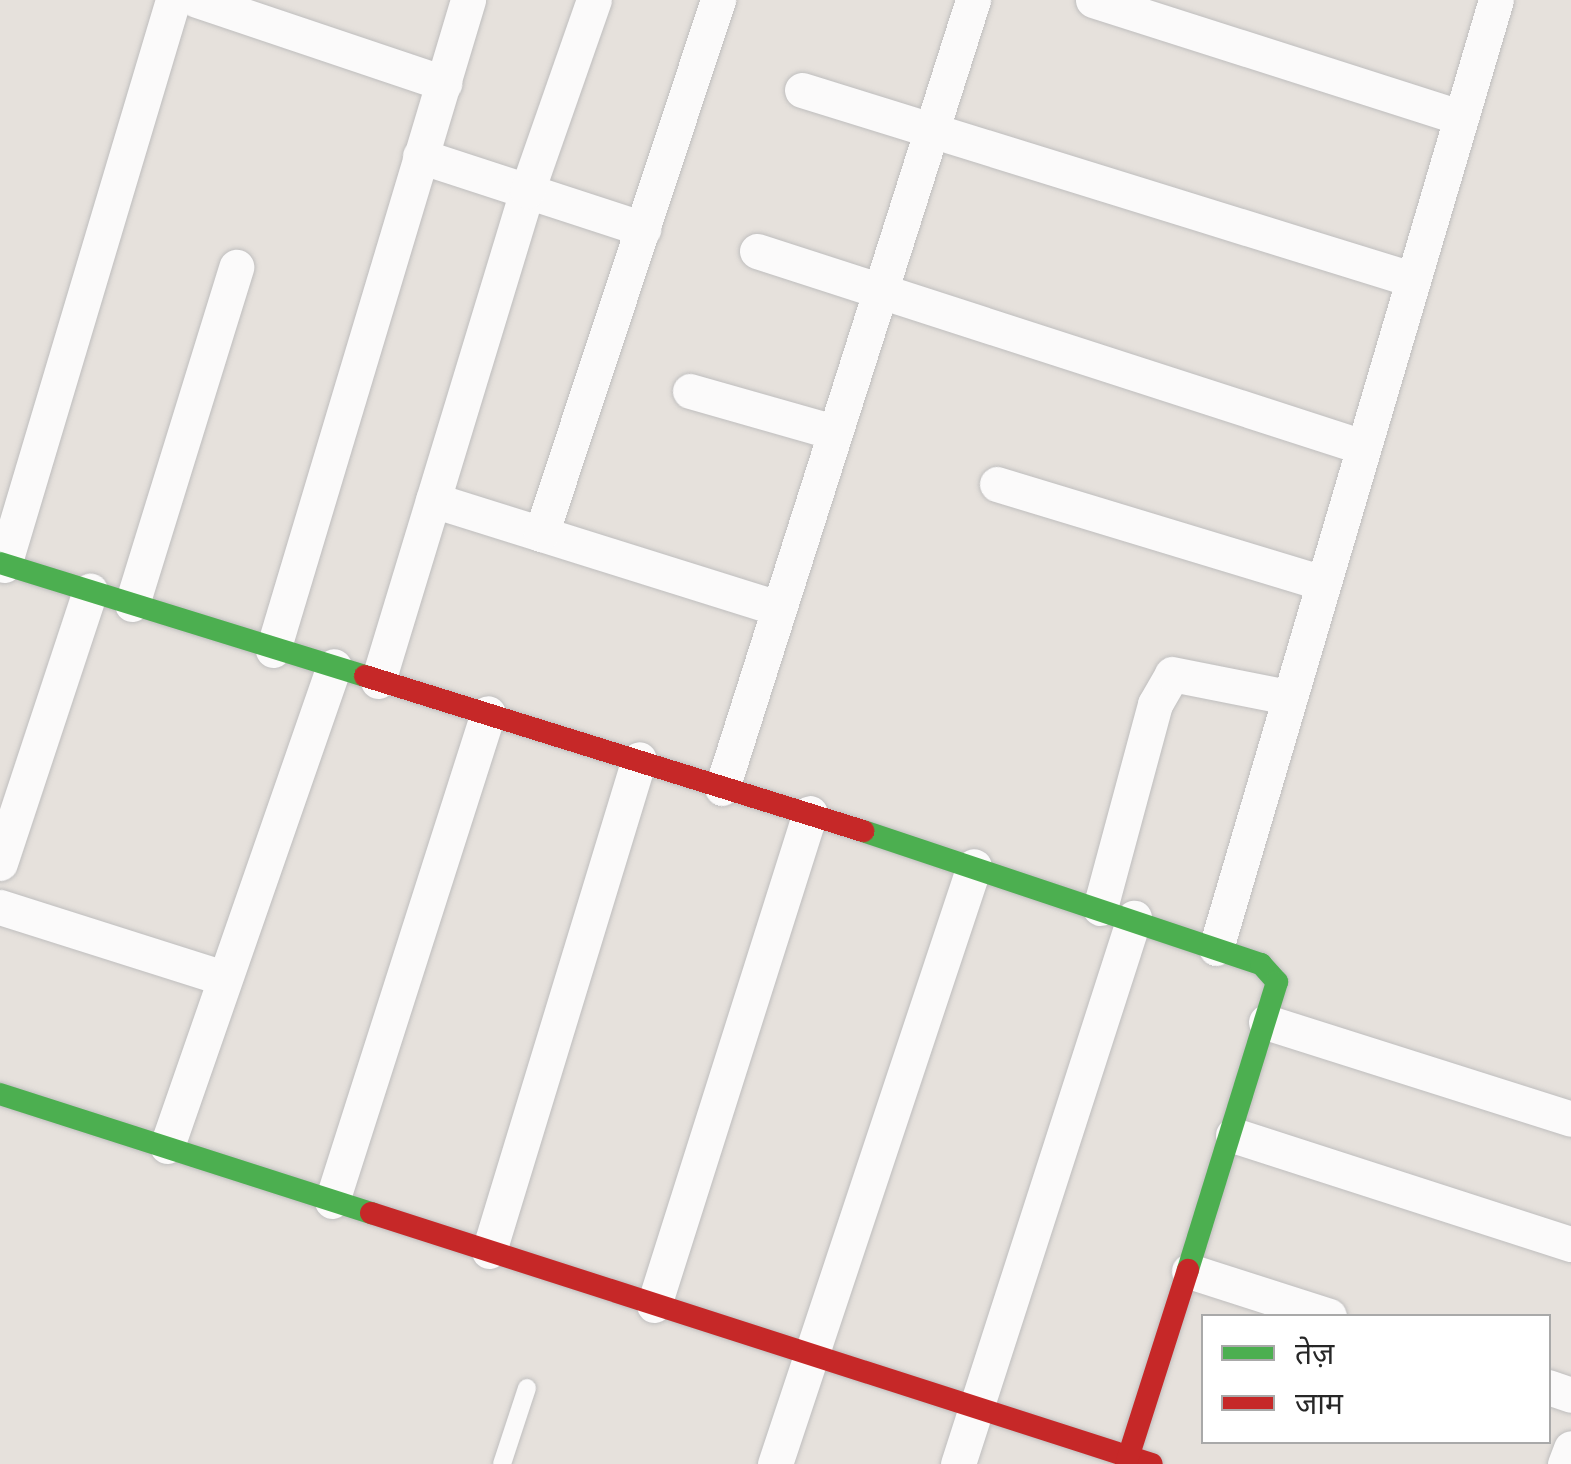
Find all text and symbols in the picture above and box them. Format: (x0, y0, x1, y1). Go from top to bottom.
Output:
legend (1201, 1314, 1551, 1444)
text: तेज़ (1295, 1330, 1334, 1376)
text: जाम (1295, 1380, 1343, 1426)

